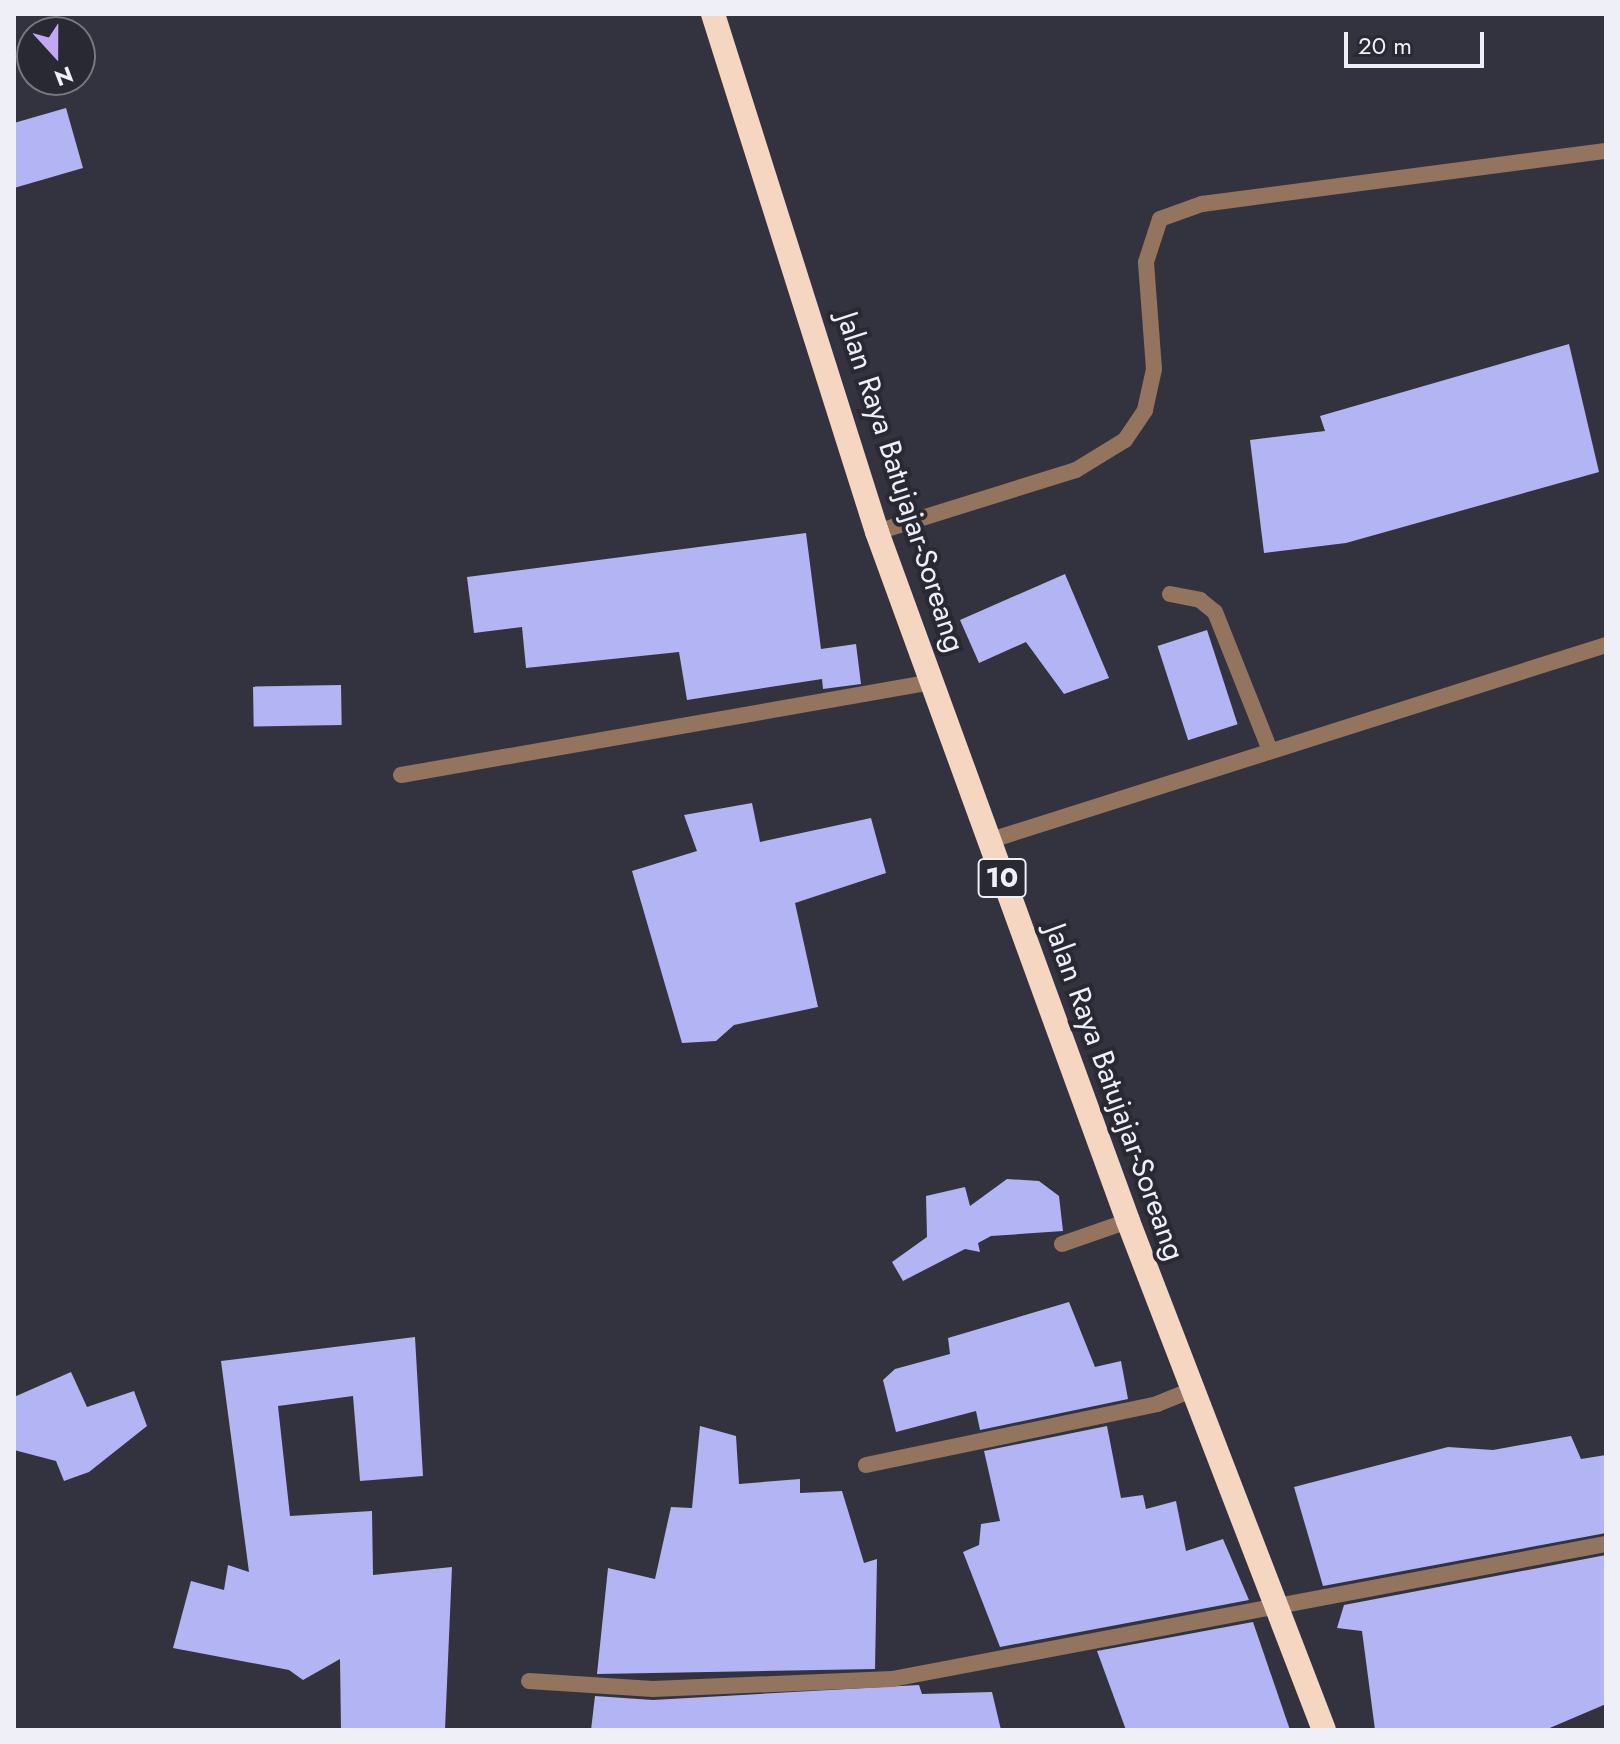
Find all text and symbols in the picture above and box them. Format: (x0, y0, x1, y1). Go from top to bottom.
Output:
north arrow (16, 16, 96, 96)
scale bar (1348, 16, 1488, 66)
text: 20 m (1358, 28, 1412, 63)
text: N (50, 58, 78, 95)
street label: Jalan Raya Batujajar-Soreang (829, 307, 973, 657)
road number: 10 (976, 854, 1028, 902)
street label: Jalan Raya Batujajar-Soreang (1037, 919, 1193, 1265)

